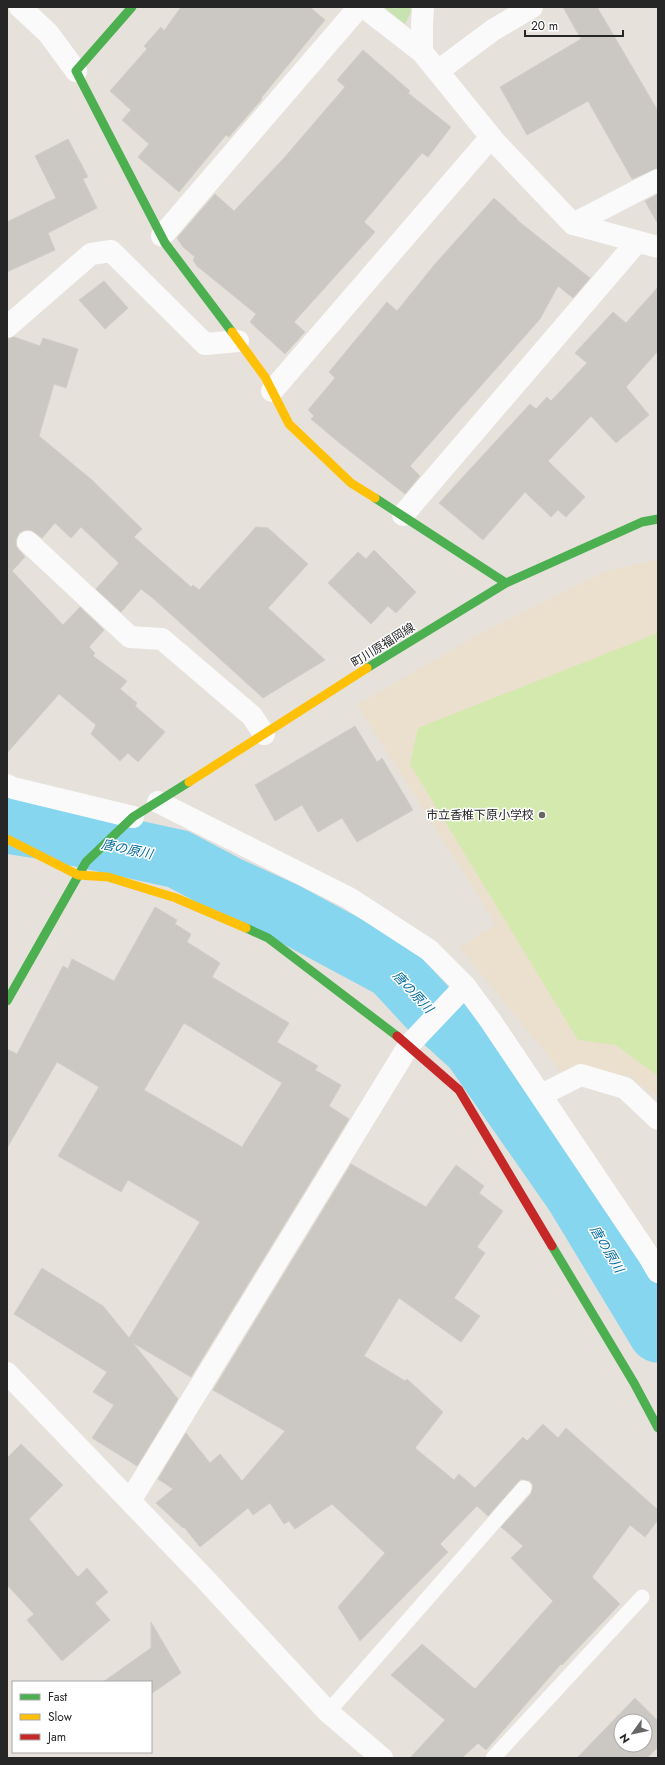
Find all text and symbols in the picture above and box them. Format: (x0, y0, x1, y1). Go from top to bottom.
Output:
scale bar (525, 12, 623, 38)
text: 20 m (531, 17, 558, 35)
street label: 町川原福岡線 (348, 618, 418, 672)
place label: 市立香椎下原小学校 (426, 806, 534, 824)
marker: 市立香椎下原小学校 (537, 810, 547, 820)
water label: 唐の原川 (100, 834, 156, 864)
water label: 唐の原川 (388, 967, 439, 1019)
water label: 唐の原川 (585, 1222, 630, 1278)
legend (12, 1681, 152, 1753)
text: Fast (48, 1688, 67, 1706)
text: Slow (48, 1708, 73, 1726)
north arrow (613, 1713, 653, 1753)
text: Jam (46, 1728, 66, 1746)
text: N (616, 1730, 634, 1746)

